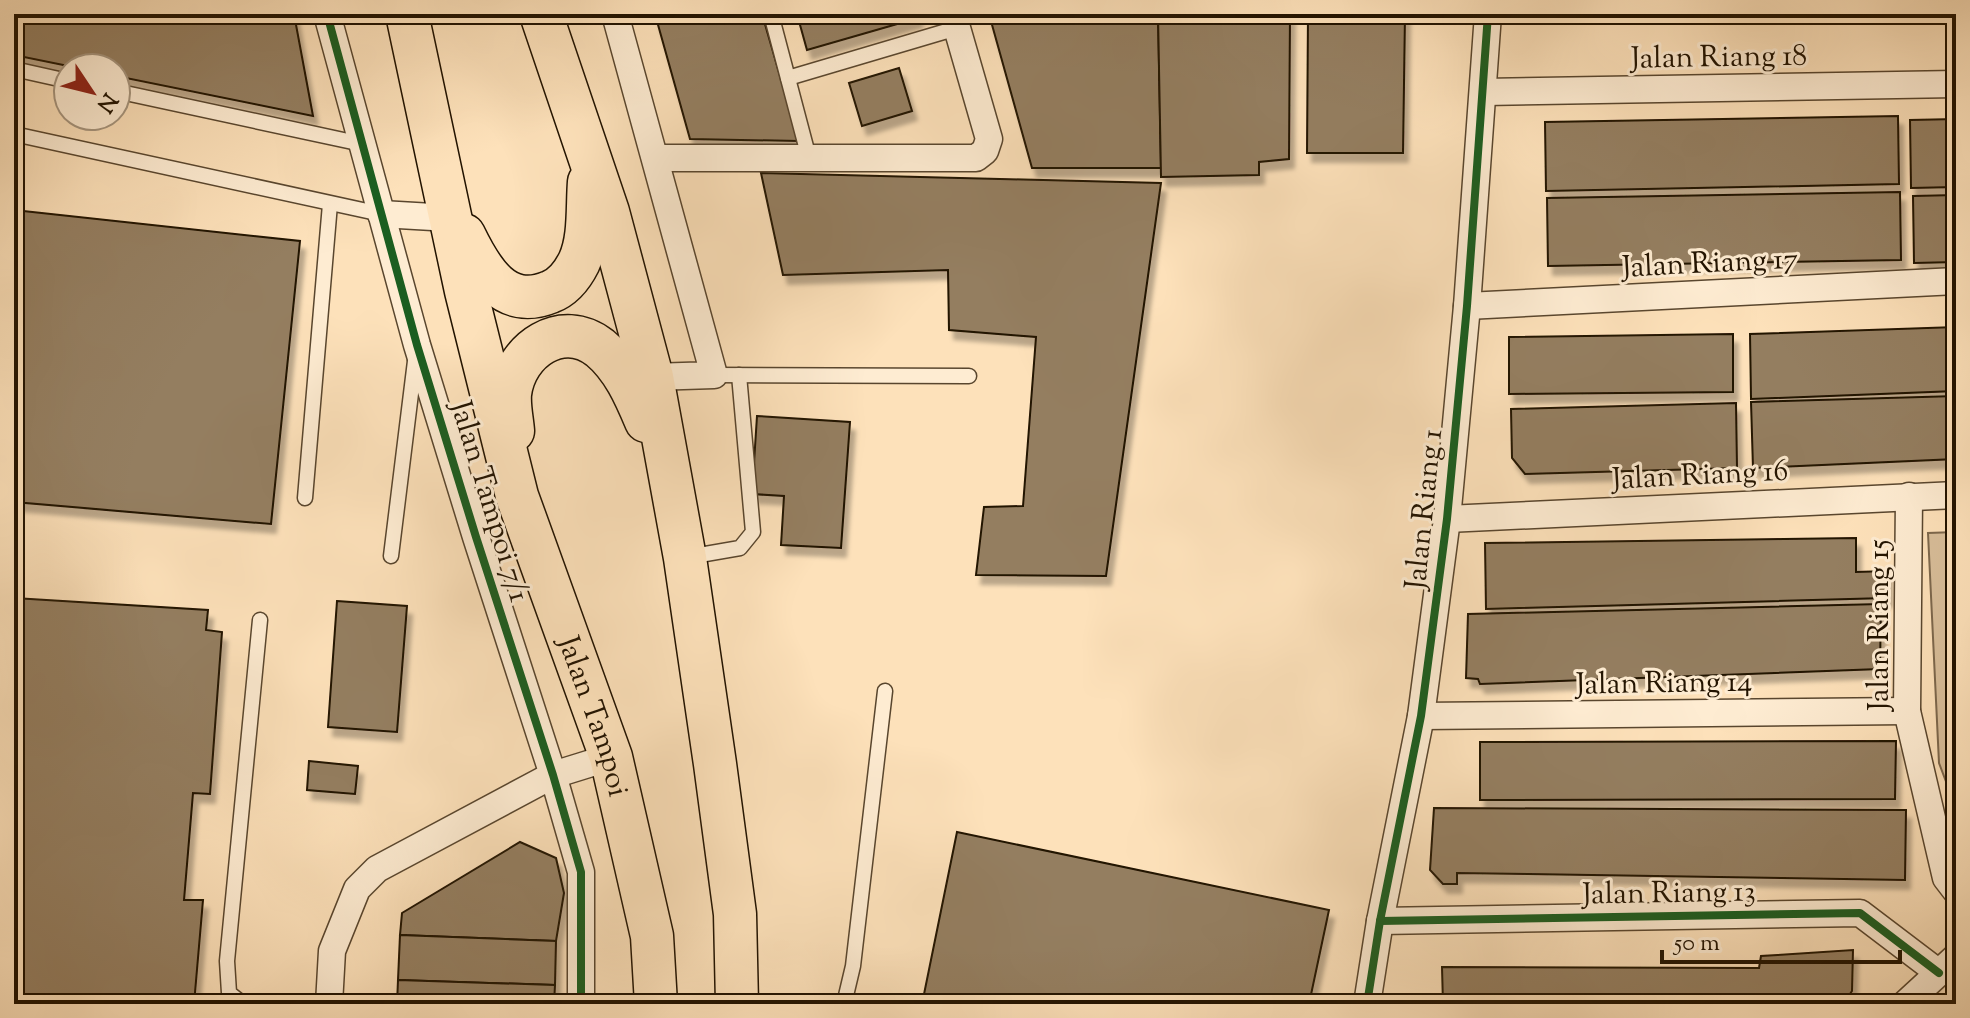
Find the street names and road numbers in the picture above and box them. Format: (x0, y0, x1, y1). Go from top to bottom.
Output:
street label: Jalan Riang 18 (1628, 35, 1808, 82)
street label: Jalan Riang 17 (1619, 238, 1799, 291)
street label: Jalan Tampoi 7/1 (437, 394, 540, 608)
street label: Jalan Riang 1 (1395, 427, 1455, 594)
street label: Jalan Riang 16 (1609, 450, 1789, 503)
street label: Jalan Riang 15 (1859, 539, 1902, 713)
street label: Jalan Tampoi (545, 629, 638, 801)
street label: Jalan Riang 14 (1573, 661, 1753, 708)
street label: Jalan Riang 13 (1580, 871, 1756, 918)

